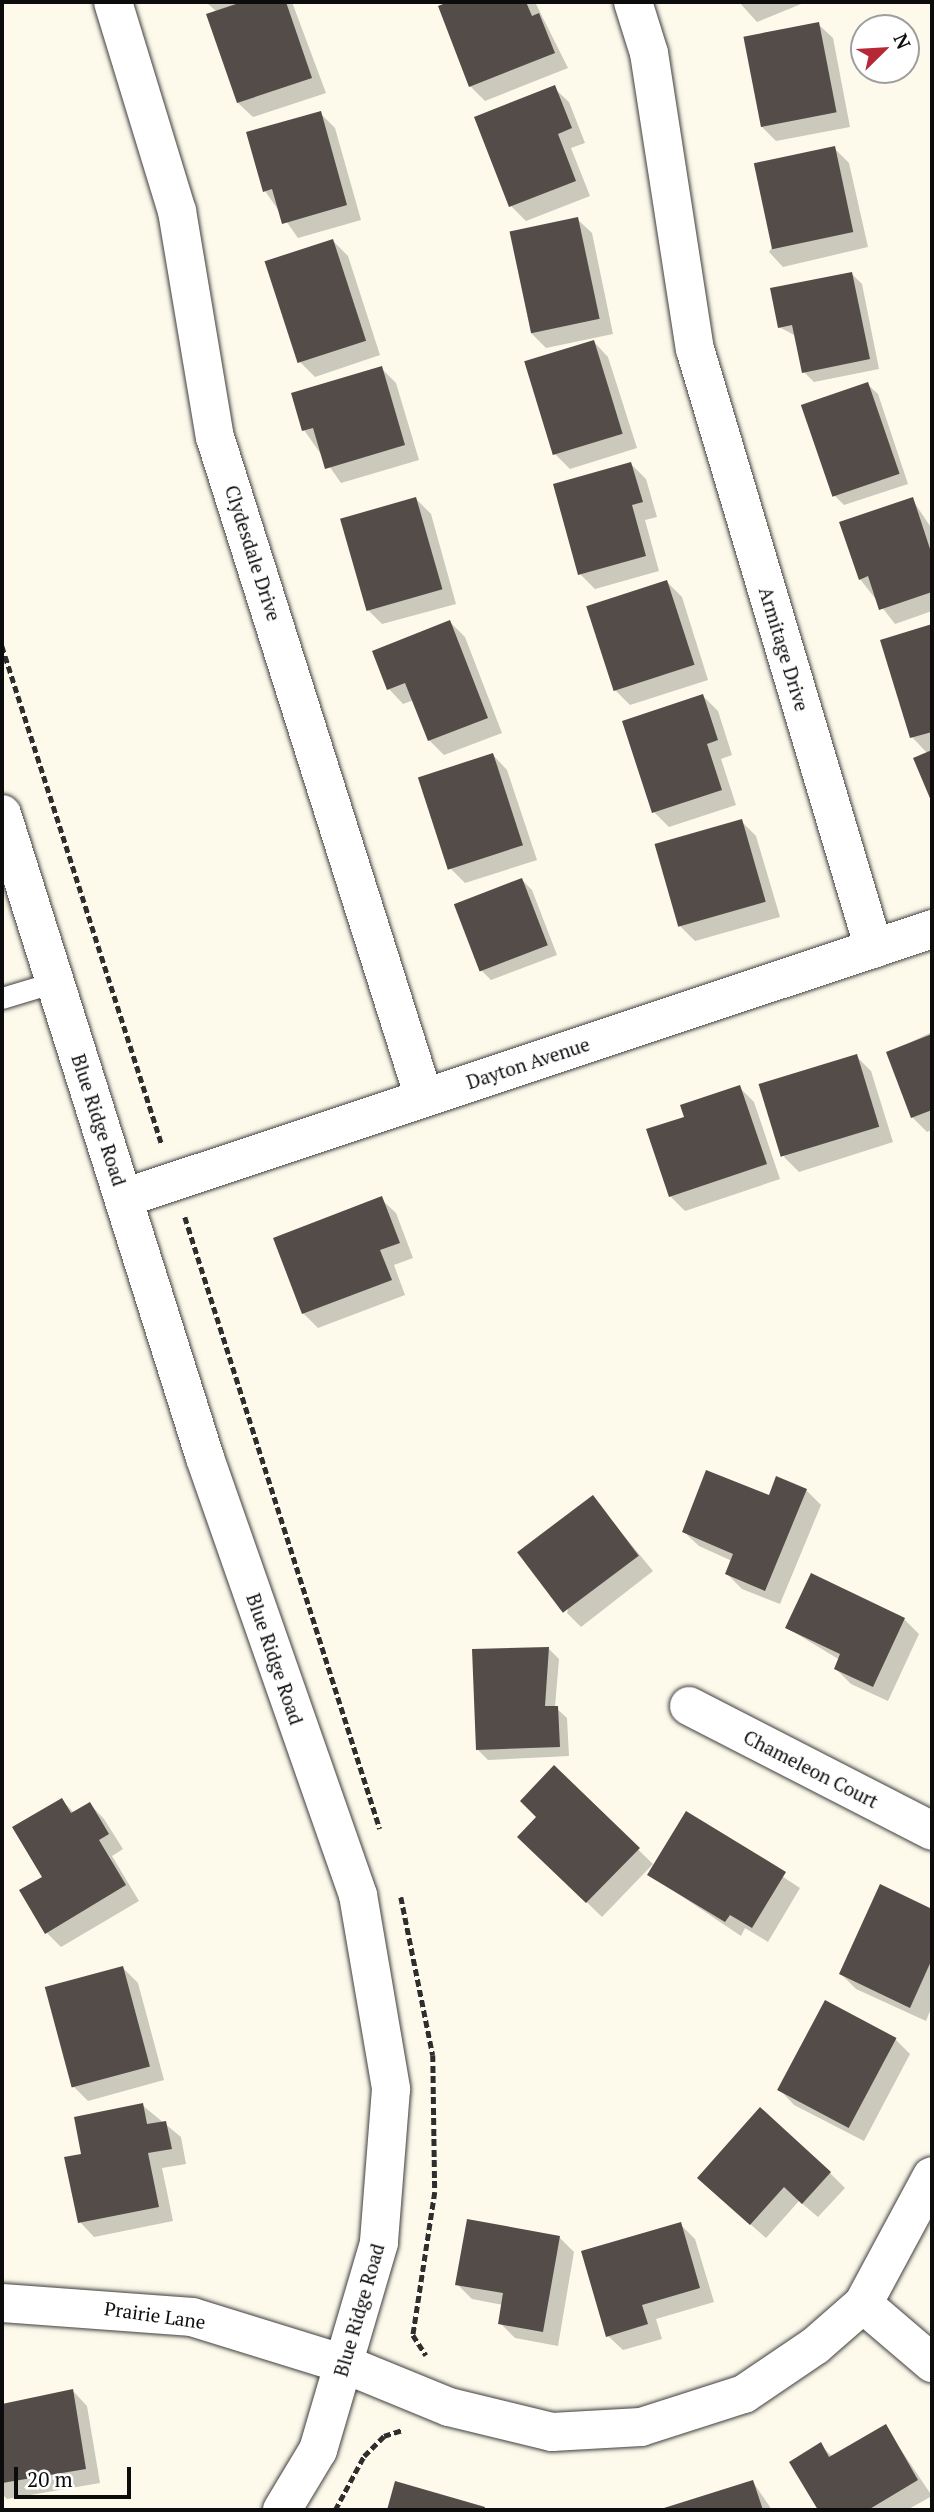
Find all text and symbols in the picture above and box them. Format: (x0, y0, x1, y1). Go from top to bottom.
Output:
north arrow (850, 14, 920, 84)
text: N (888, 29, 917, 53)
street label: Clydesdale Drive (220, 482, 286, 624)
street label: Armitage Drive (754, 584, 814, 714)
street label: Dayton Avenue (463, 1032, 593, 1094)
street label: Blue Ridge Road (67, 1051, 131, 1189)
street label: Blue Ridge Road (242, 1590, 308, 1728)
street label: Chameleon Court (740, 1725, 882, 1813)
street label: Blue Ridge Road (329, 2241, 389, 2379)
street label: Prairie Lane (103, 2297, 207, 2333)
scale bar (18, 2452, 135, 2496)
text: 20 m (27, 2465, 73, 2493)

